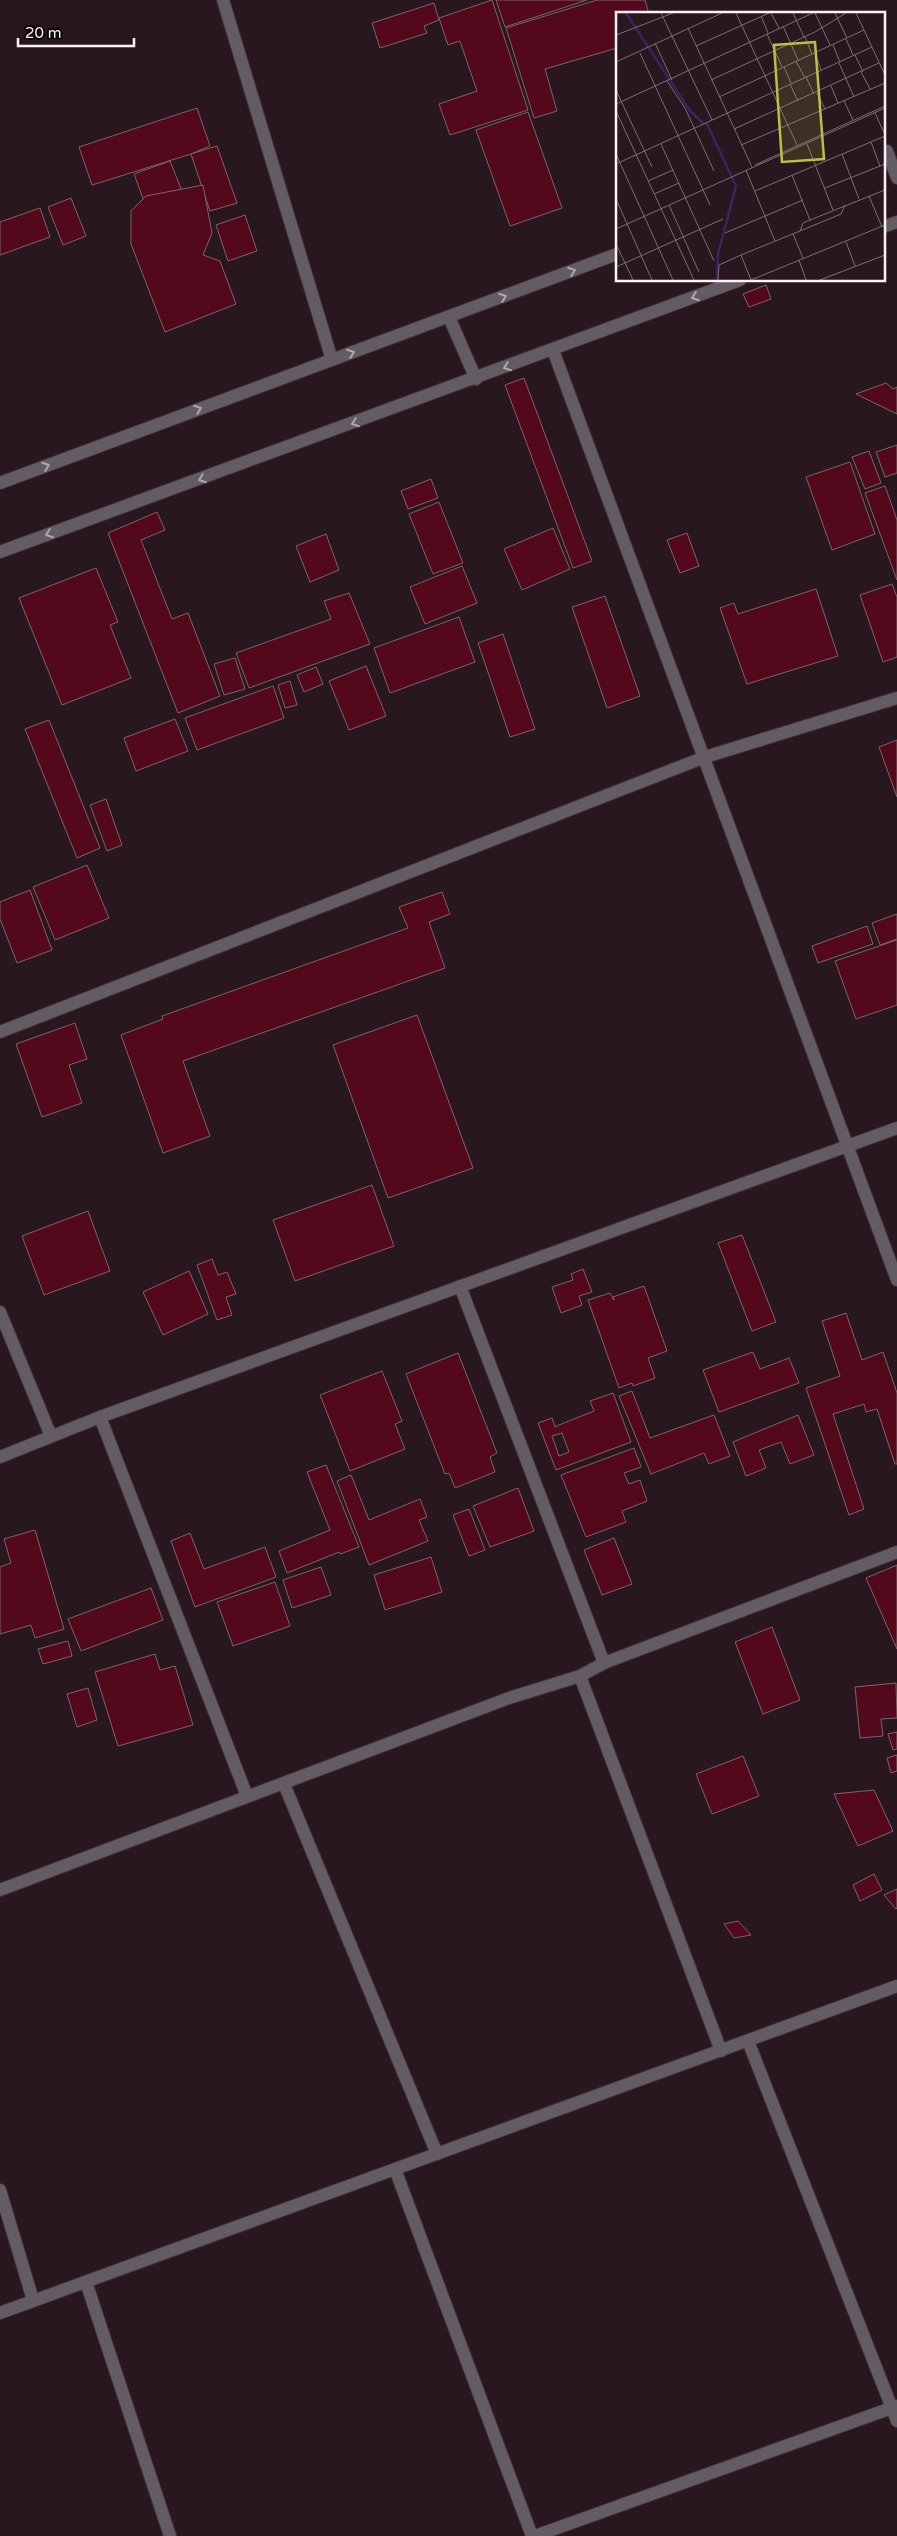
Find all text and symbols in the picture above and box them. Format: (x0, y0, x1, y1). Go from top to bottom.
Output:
inset map (616, 12, 884, 281)
scale bar (18, 15, 134, 47)
text: 20 m (25, 24, 62, 42)
one-way arrow (567, 267, 576, 277)
one-way arrow (691, 291, 700, 301)
one-way arrow (498, 293, 507, 303)
one-way arrow (346, 349, 354, 359)
one-way arrow (504, 361, 512, 371)
one-way arrow (193, 405, 202, 415)
one-way arrow (351, 417, 360, 427)
one-way arrow (41, 462, 50, 472)
one-way arrow (198, 473, 207, 483)
one-way arrow (46, 528, 54, 538)

